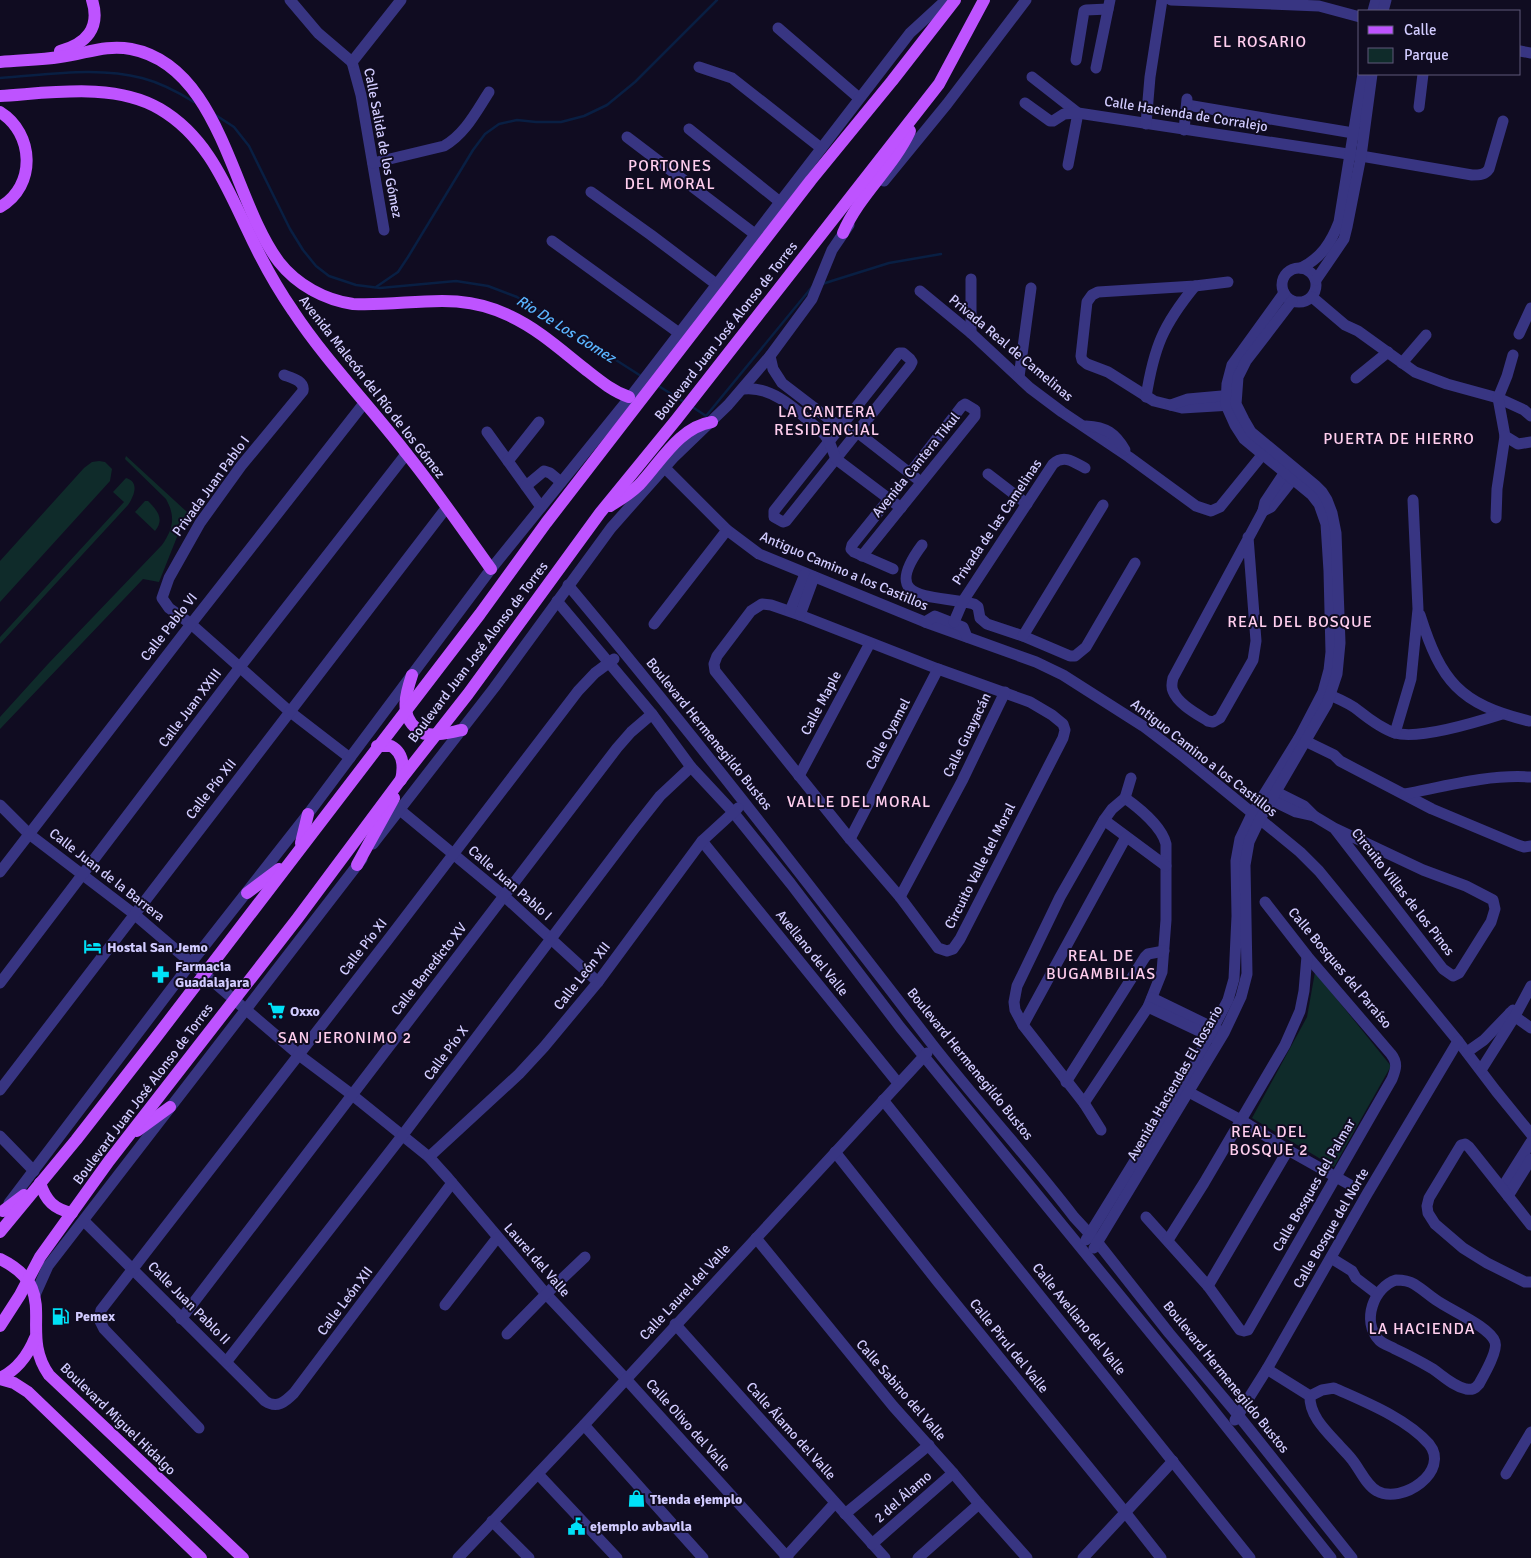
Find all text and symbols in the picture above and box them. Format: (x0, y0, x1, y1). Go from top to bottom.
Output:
legend (1358, 10, 1521, 75)
text: Calle (1404, 21, 1437, 39)
district label: EL ROSARIO (1213, 32, 1307, 52)
text: Parque (1404, 46, 1449, 64)
street label: Calle Salida de los Gómez (360, 67, 406, 219)
street label: Calle Hacienda de Corralejo (1103, 93, 1269, 135)
district label: PORTONES DEL MORAL (624, 156, 716, 194)
street label: Boulevard Juan José Alonso de Torres (651, 238, 801, 424)
water label: Rio De Los Gomez (513, 291, 620, 367)
street label: Privada Real de Camelinas (945, 291, 1077, 405)
street label: Avenida Malecón del Río de los Gómez (295, 292, 449, 482)
district label: LA CANTERA RESIDENCIAL (774, 402, 880, 440)
street label: Avenida Cantera Tikul (869, 409, 963, 521)
district label: PUERTA DE HIERRO (1323, 429, 1475, 449)
street label: Privada Juan Pablo I (169, 432, 253, 540)
street label: Privada de las Camelinas (949, 456, 1045, 588)
street label: Antiguo Camino a los Castillos (757, 528, 931, 614)
street label: Boulevard Juan José Alonso de Torres (404, 558, 552, 746)
street label: Calle Pablo VI (137, 589, 201, 665)
district label: REAL DEL BOSQUE (1227, 612, 1373, 632)
street label: Boulevard Hermenegildo Bustos (642, 654, 776, 814)
street label: Calle Juan XXIII (155, 665, 225, 751)
street label: Calle Maple (797, 668, 845, 738)
street label: Calle Guayacán (939, 690, 995, 780)
street label: Calle Oyamel (862, 695, 914, 773)
street label: Antiguo Camino a los Castillos (1127, 696, 1281, 820)
street label: Calle Pío XII (182, 755, 240, 823)
district label: VALLE DEL MORAL (787, 792, 931, 812)
street label: Circuito Valle del Moral (941, 800, 1019, 932)
street label: Calle Juan de la Barrera (46, 825, 168, 925)
street label: Circuito Villas de los Pinos (1348, 825, 1458, 959)
street label: Calle Juan Pablo I (465, 842, 555, 924)
street label: Calle Bosques del Paraíso (1285, 904, 1395, 1032)
street label: Avellano del Valle (772, 907, 852, 999)
street label: Calle Pío XI (335, 915, 391, 979)
street label: Calle Benedicto XV (388, 919, 470, 1019)
hotel icon: Hostal San Jemo (83, 937, 103, 957)
place label: Hostal San Jemo (107, 939, 208, 956)
street label: Calle León XII (550, 939, 614, 1013)
district label: REAL DE BUGAMBILIAS (1046, 946, 1156, 984)
place label: Farmacia Guadalajara (175, 958, 249, 991)
pharmacy icon: Farmacia Guadalajara (151, 964, 171, 984)
street label: Boulevard Hermenegildo Bustos (903, 984, 1037, 1144)
street label: Boulevard Juan José Alonso de Torres (69, 1000, 217, 1188)
supermarket icon: Oxxo (266, 1001, 286, 1021)
street label: Avenida Haciendas El Rosario (1124, 1002, 1226, 1164)
place label: Oxxo (290, 1003, 320, 1020)
street label: Calle Pío X (420, 1022, 472, 1084)
district label: SAN JERONIMO 2 (278, 1028, 412, 1048)
street label: Calle Bosques del Palmar (1269, 1115, 1359, 1254)
district label: REAL DEL BOSQUE 2 (1229, 1122, 1309, 1160)
street label: Calle Bosque del Norte (1290, 1165, 1372, 1291)
street label: Laurel del Valle (500, 1220, 574, 1300)
street label: Calle Laurel del Valle (636, 1240, 734, 1344)
street label: Calle Juan Pablo II (144, 1258, 234, 1348)
street label: Calle Avellano del Valle (1029, 1260, 1129, 1378)
street label: Calle León XII (314, 1263, 376, 1339)
street label: Calle Pirul del Valle (966, 1295, 1052, 1397)
street label: Boulevard Hermenegildo Bustos (1159, 1297, 1293, 1457)
fuel station icon: Pemex (51, 1306, 71, 1326)
place label: Pemex (75, 1308, 115, 1325)
district label: LA HACIENDA (1368, 1319, 1476, 1339)
street label: Calle Sabino del Valle (852, 1336, 950, 1444)
street label: Boulevard Miguel Hidalgo (57, 1359, 179, 1479)
street label: Calle Olivo del Valle (642, 1375, 734, 1475)
street label: Calle Álamo del Valle (743, 1379, 839, 1483)
street label: 2 del Álamo (871, 1468, 935, 1526)
shop icon: Tienda ejemplo (626, 1489, 646, 1509)
place label: Tienda ejemplo (650, 1491, 742, 1508)
public building icon: ejemplo avbavila (566, 1516, 586, 1536)
place label: ejemplo avbavila (590, 1518, 692, 1535)

